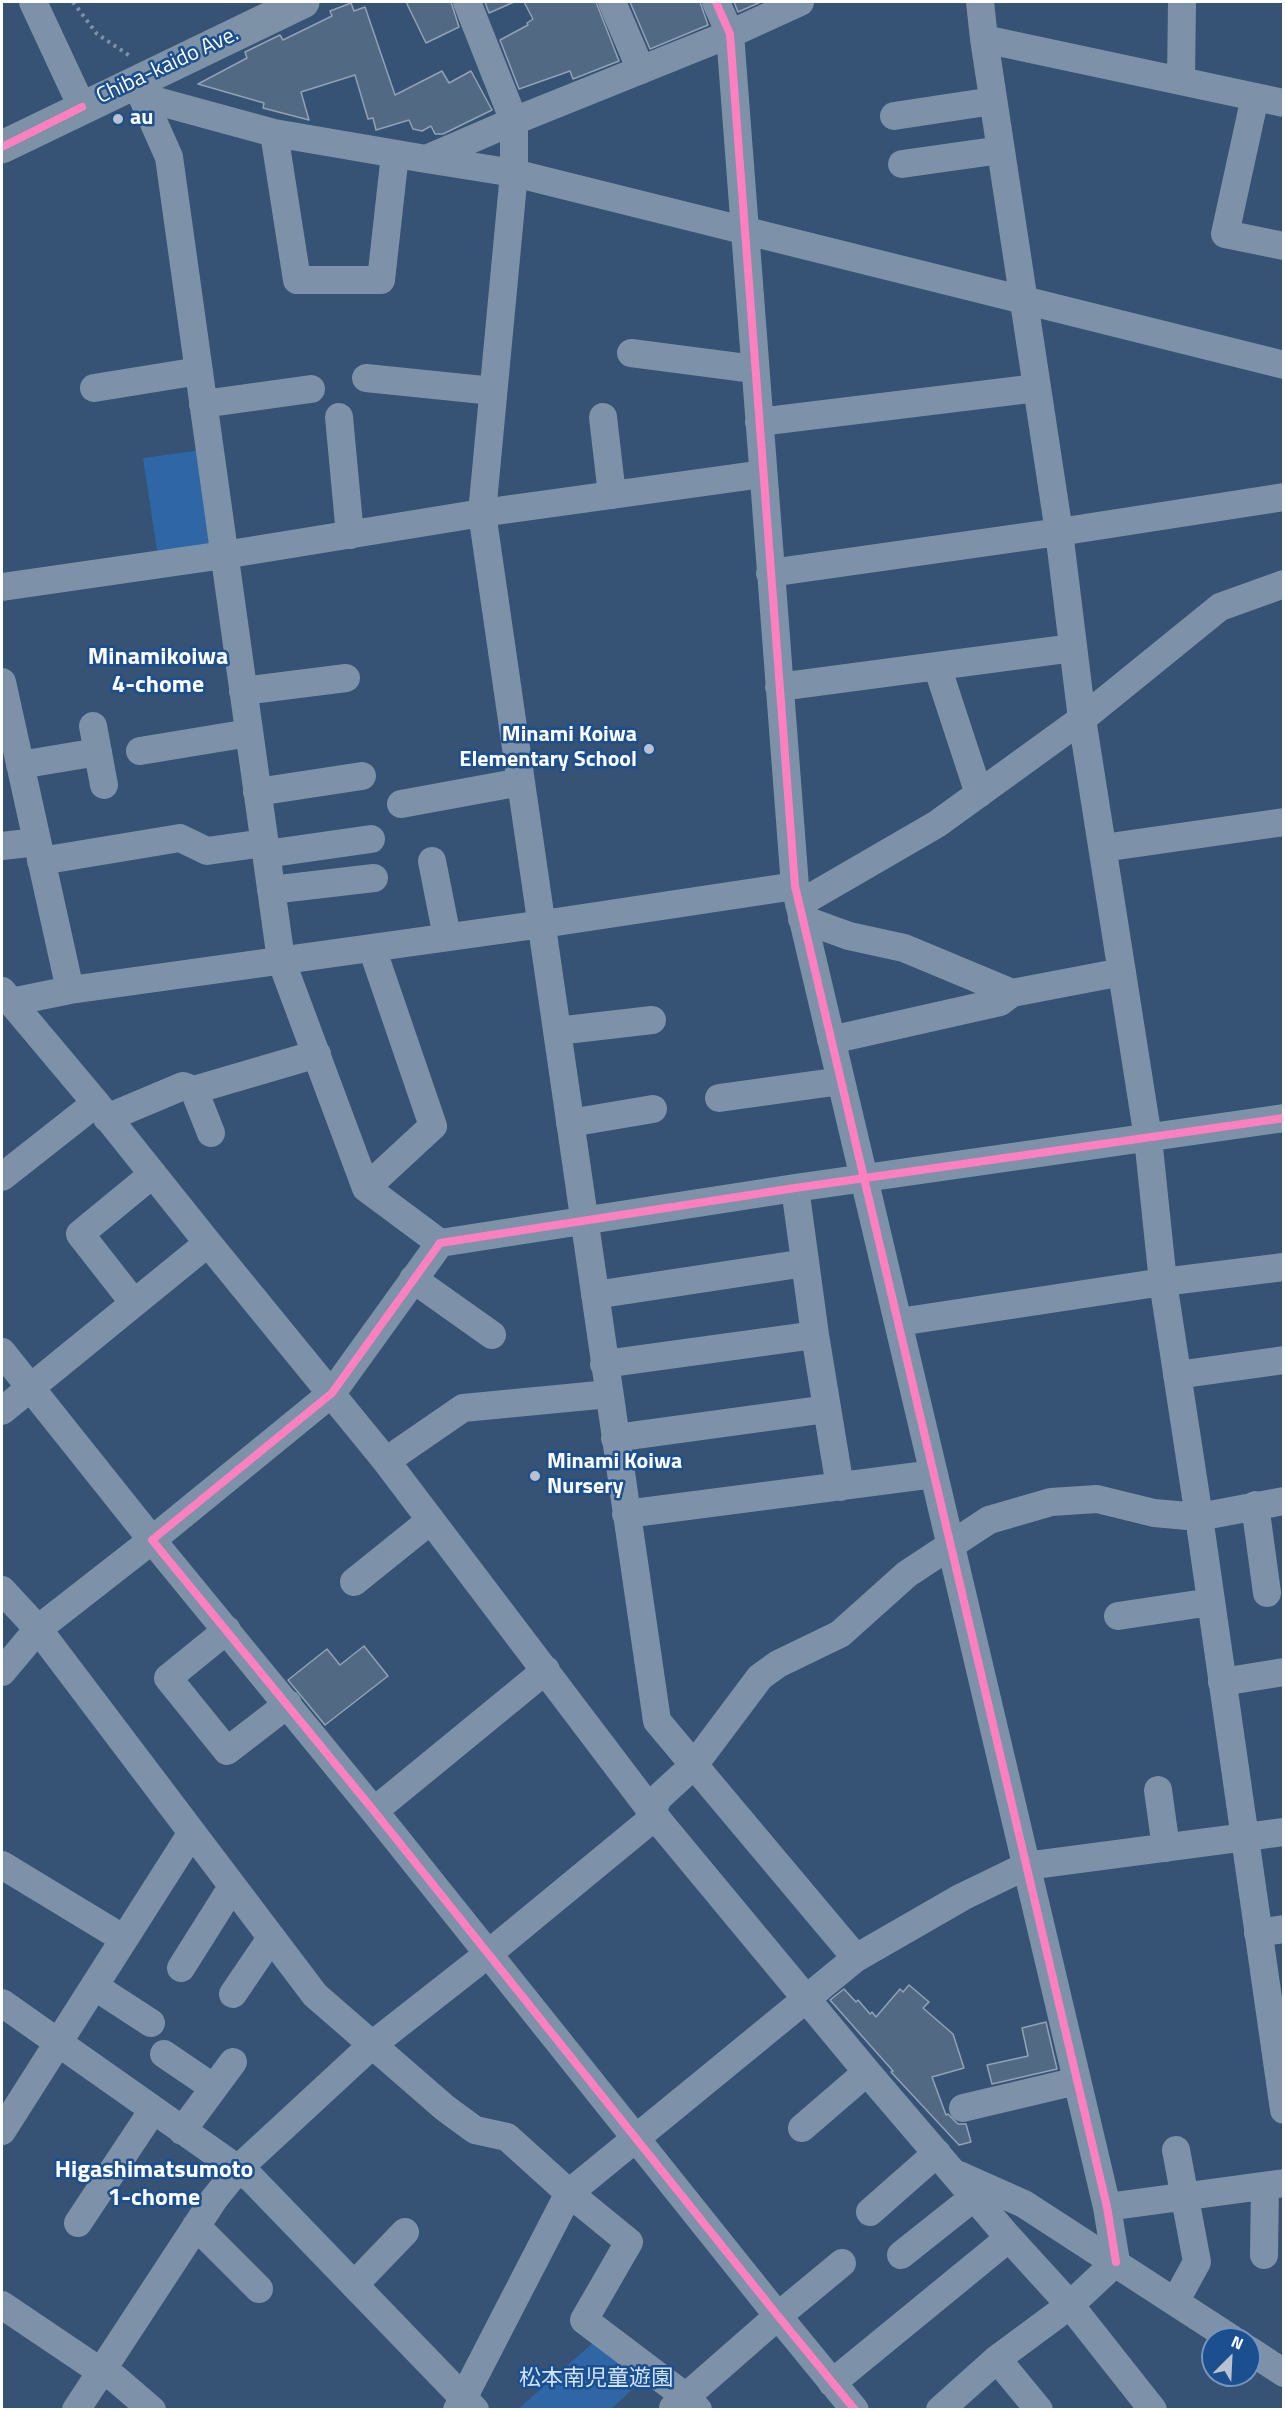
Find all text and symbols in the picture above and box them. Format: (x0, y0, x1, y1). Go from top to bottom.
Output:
street label: Chiba-kaido Ave. (93, 21, 243, 111)
place label: au (130, 106, 153, 132)
marker: au (111, 112, 125, 126)
district label: Minamikoiwa 4-chome (88, 644, 228, 700)
place label: Minami Koiwa Elementary School (459, 723, 637, 774)
marker: Minami Koiwa Elementary School (642, 742, 656, 756)
place label: Minami Koiwa Nursery (547, 1450, 682, 1502)
marker: Minami Koiwa Nursery (528, 1469, 542, 1483)
district label: Higashimatsumoto 1-chome (55, 2157, 253, 2213)
north arrow (1201, 2327, 1261, 2387)
text: N (1228, 2329, 1247, 2356)
park label: 松本南児童遊園 (519, 2367, 673, 2393)

